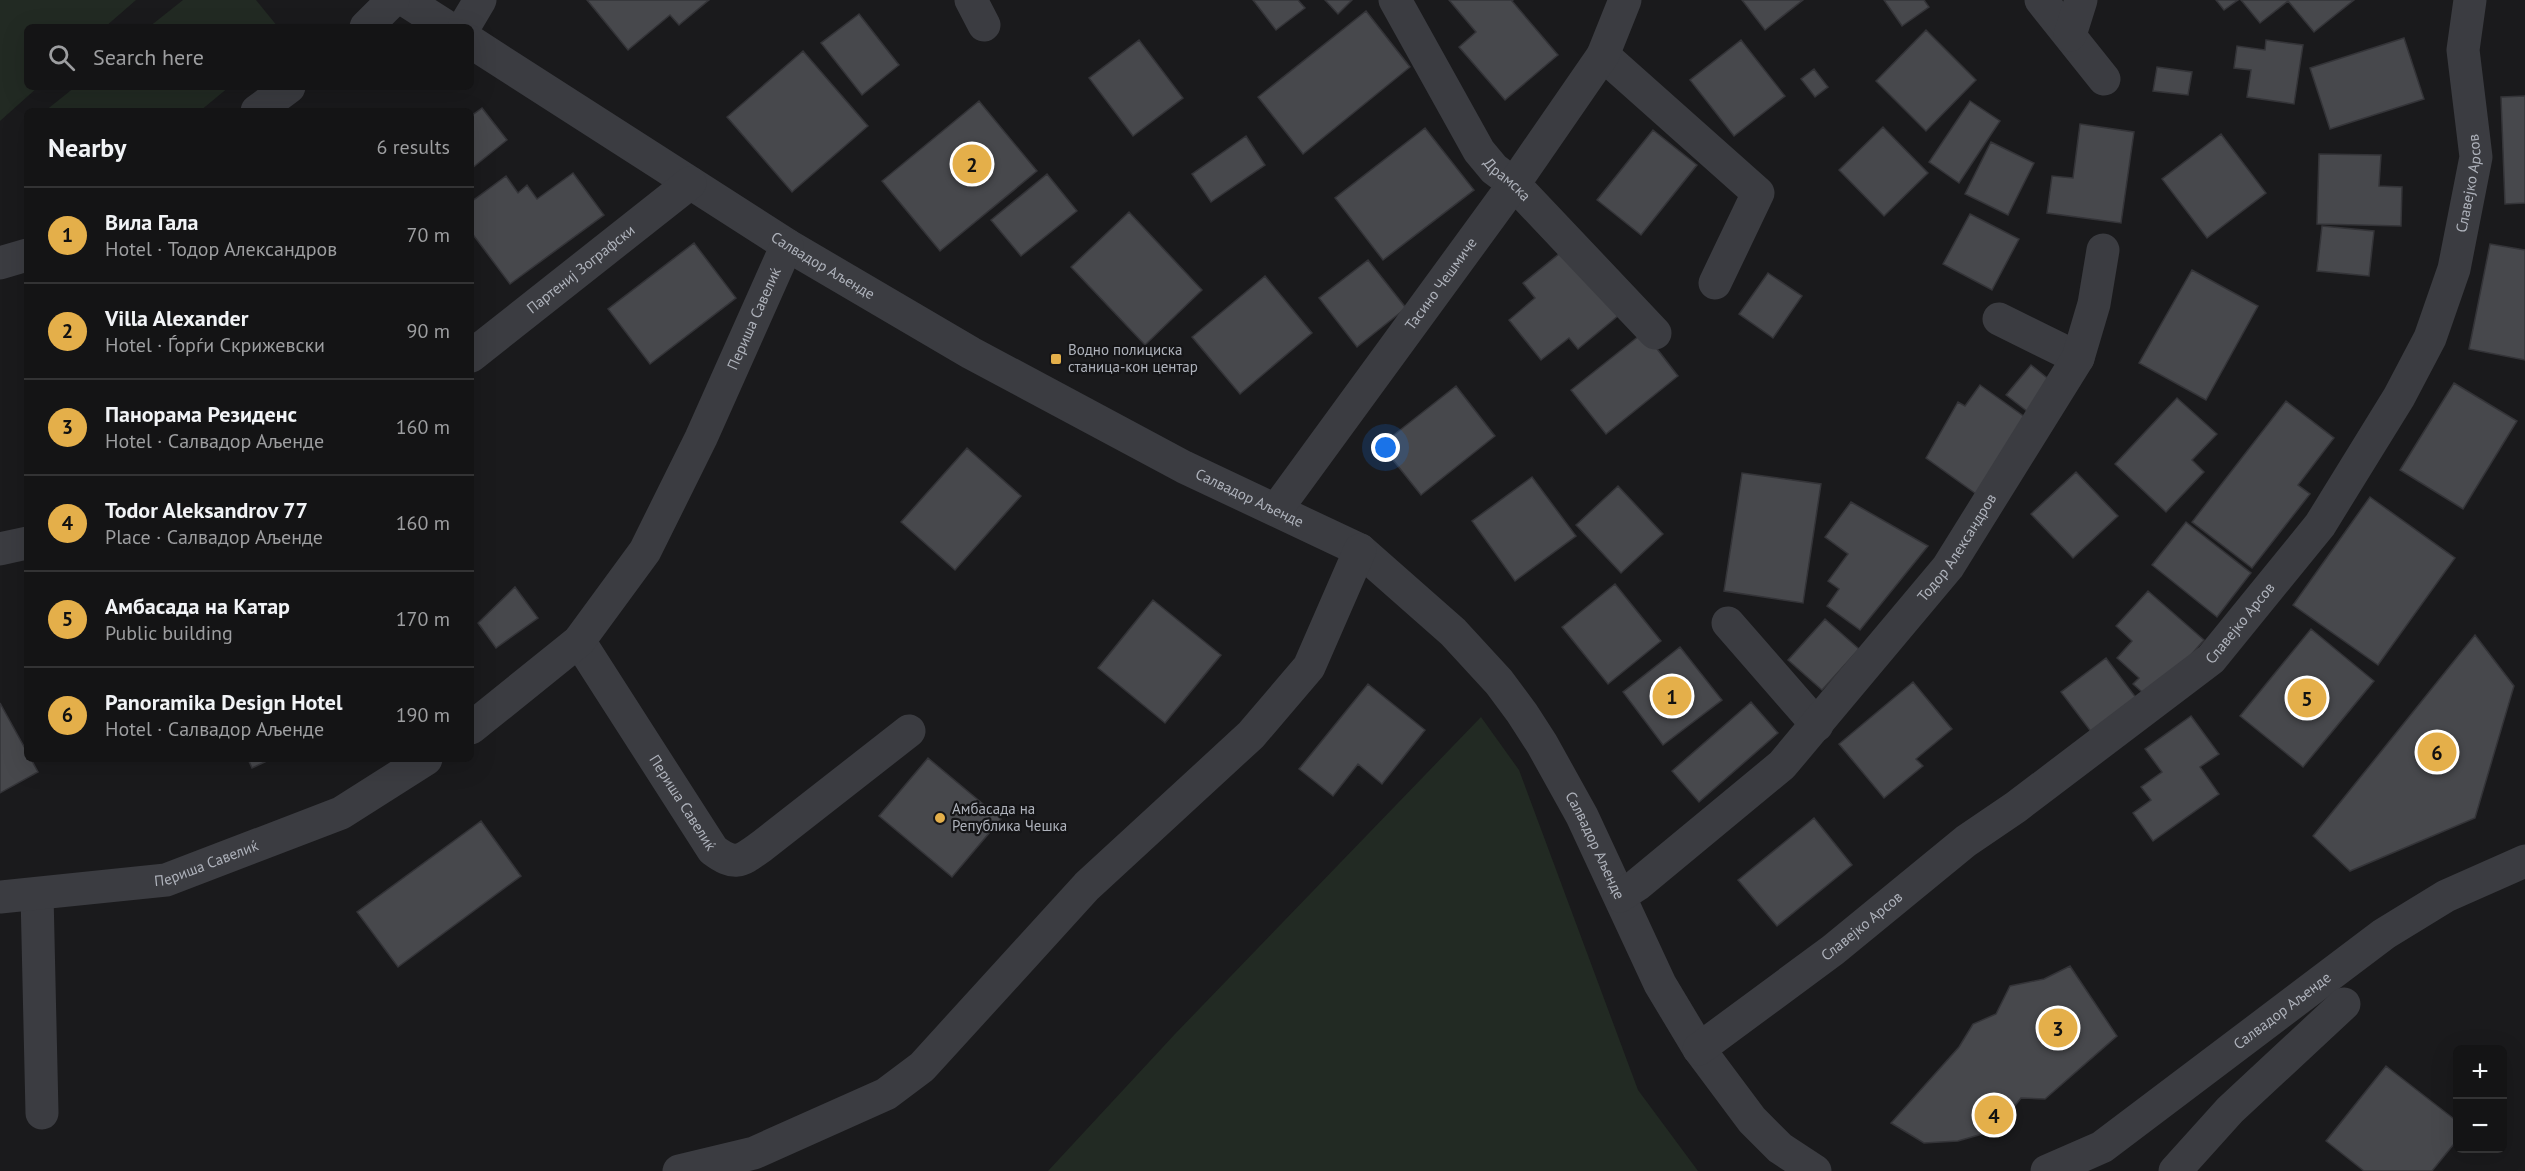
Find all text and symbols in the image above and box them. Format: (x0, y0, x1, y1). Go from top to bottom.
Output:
search box (24, 24, 474, 90)
icon: search (45, 41, 78, 74)
text: Search here (93, 43, 204, 71)
text: Nearby (48, 131, 126, 164)
street label: Славејко Арсов (2451, 133, 2485, 234)
text: 6 results (377, 134, 450, 160)
pin: 2 (952, 142, 992, 186)
street label: Драмска (1480, 154, 1535, 205)
text: Вила Гала (105, 208, 198, 236)
street label: Партениј Зографски (523, 220, 638, 317)
text: 1 (62, 222, 73, 248)
text: 70 m (407, 222, 450, 248)
street label: Салвадор Аљенде (768, 227, 878, 303)
street label: Тасино Чешмиче (1401, 234, 1481, 334)
text: Hotel · Тодор Александров (105, 236, 337, 262)
street label: Периша Савелиќ (723, 264, 785, 373)
text: Villa Alexander (105, 304, 248, 332)
text: 2 (62, 318, 73, 344)
text: 90 m (407, 318, 450, 344)
text: Hotel · Ѓорѓи Скрижевски (105, 332, 325, 358)
place label: Водно полициска станица-кон центар (1068, 340, 1198, 376)
marker: Водно полициска станица-кон центар (1049, 352, 1063, 366)
text: Панорама Резиденс (105, 400, 297, 428)
text: 3 (62, 414, 73, 440)
text: 160 m (396, 414, 450, 440)
text: Hotel · Салвадор Аљенде (105, 428, 324, 454)
your location (1371, 433, 1400, 462)
street label: Салвадор Аљенде (1193, 464, 1307, 531)
street label: Тодор Александров (1913, 490, 2000, 605)
text: Todor Aleksandrov 77 (105, 496, 308, 524)
text: 4 (62, 510, 73, 536)
text: 160 m (396, 510, 450, 536)
text: Place · Салвадор Аљенде (105, 524, 323, 550)
street label: Славејко Арсов (2201, 578, 2279, 668)
text: Амбасада на Катар (105, 592, 290, 620)
text: 5 (62, 606, 73, 632)
text: 170 m (396, 606, 450, 632)
text: Public building (105, 620, 233, 646)
pin: 1 (1652, 674, 1692, 718)
pin: 5 (2288, 676, 2326, 720)
text: Panoramika Design Hotel (105, 688, 343, 716)
text: 6 (62, 702, 73, 728)
text: 190 m (396, 702, 450, 728)
text: Hotel · Салвадор Аљенде (105, 716, 324, 742)
pin: 6 (2418, 730, 2456, 774)
street label: Периша Савелиќ (645, 751, 721, 855)
street label: Салвадор Аљенде (1561, 788, 1629, 902)
place label: Амбасада на Република Чешка (952, 799, 1067, 835)
marker: Амбасада на Република Чешка (933, 811, 947, 825)
street label: Периша Савелиќ (153, 835, 262, 890)
street label: Славејко Арсов (1817, 887, 1906, 965)
street label: Салвадор Аљенде (2229, 967, 2335, 1053)
pin: 3 (2038, 1006, 2078, 1050)
map controls (2453, 1045, 2507, 1153)
button: + (2453, 1045, 2507, 1099)
pin: 4 (1974, 1092, 2014, 1138)
button: − (2453, 1099, 2507, 1153)

